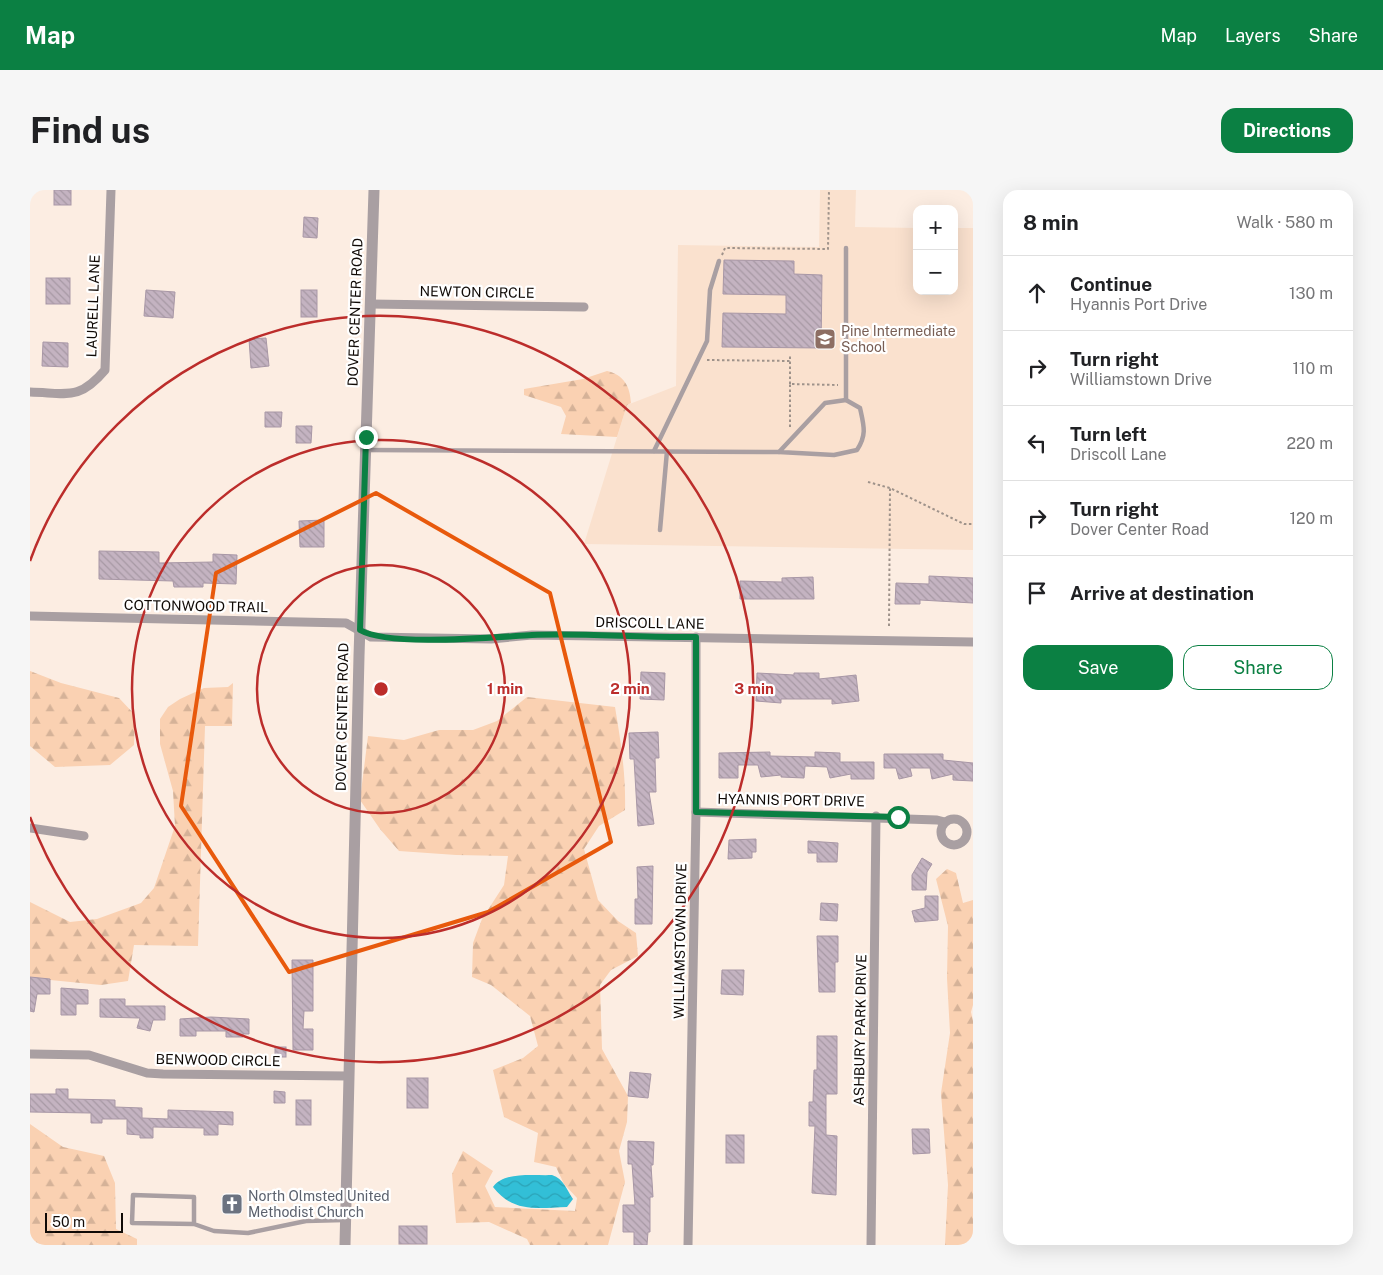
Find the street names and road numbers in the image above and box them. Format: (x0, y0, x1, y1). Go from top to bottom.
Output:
street label: DOVER CENTER ROAD (344, 237, 366, 387)
street label: LAURELL LANE (83, 254, 103, 358)
street label: NEWTON CIRCLE (419, 283, 535, 301)
street label: COTTONWOOD TRAIL (124, 597, 268, 615)
street label: DRISCOLL LANE (595, 614, 705, 632)
street label: DOVER CENTER ROAD (333, 643, 351, 791)
street label: HYANNIS PORT DRIVE (717, 791, 865, 809)
street label: WILLIAMSTOWN DRIVE (671, 863, 689, 1019)
street label: ASHBURY PARK DRIVE (851, 954, 869, 1106)
street label: BENWOOD CIRCLE (155, 1051, 281, 1069)

